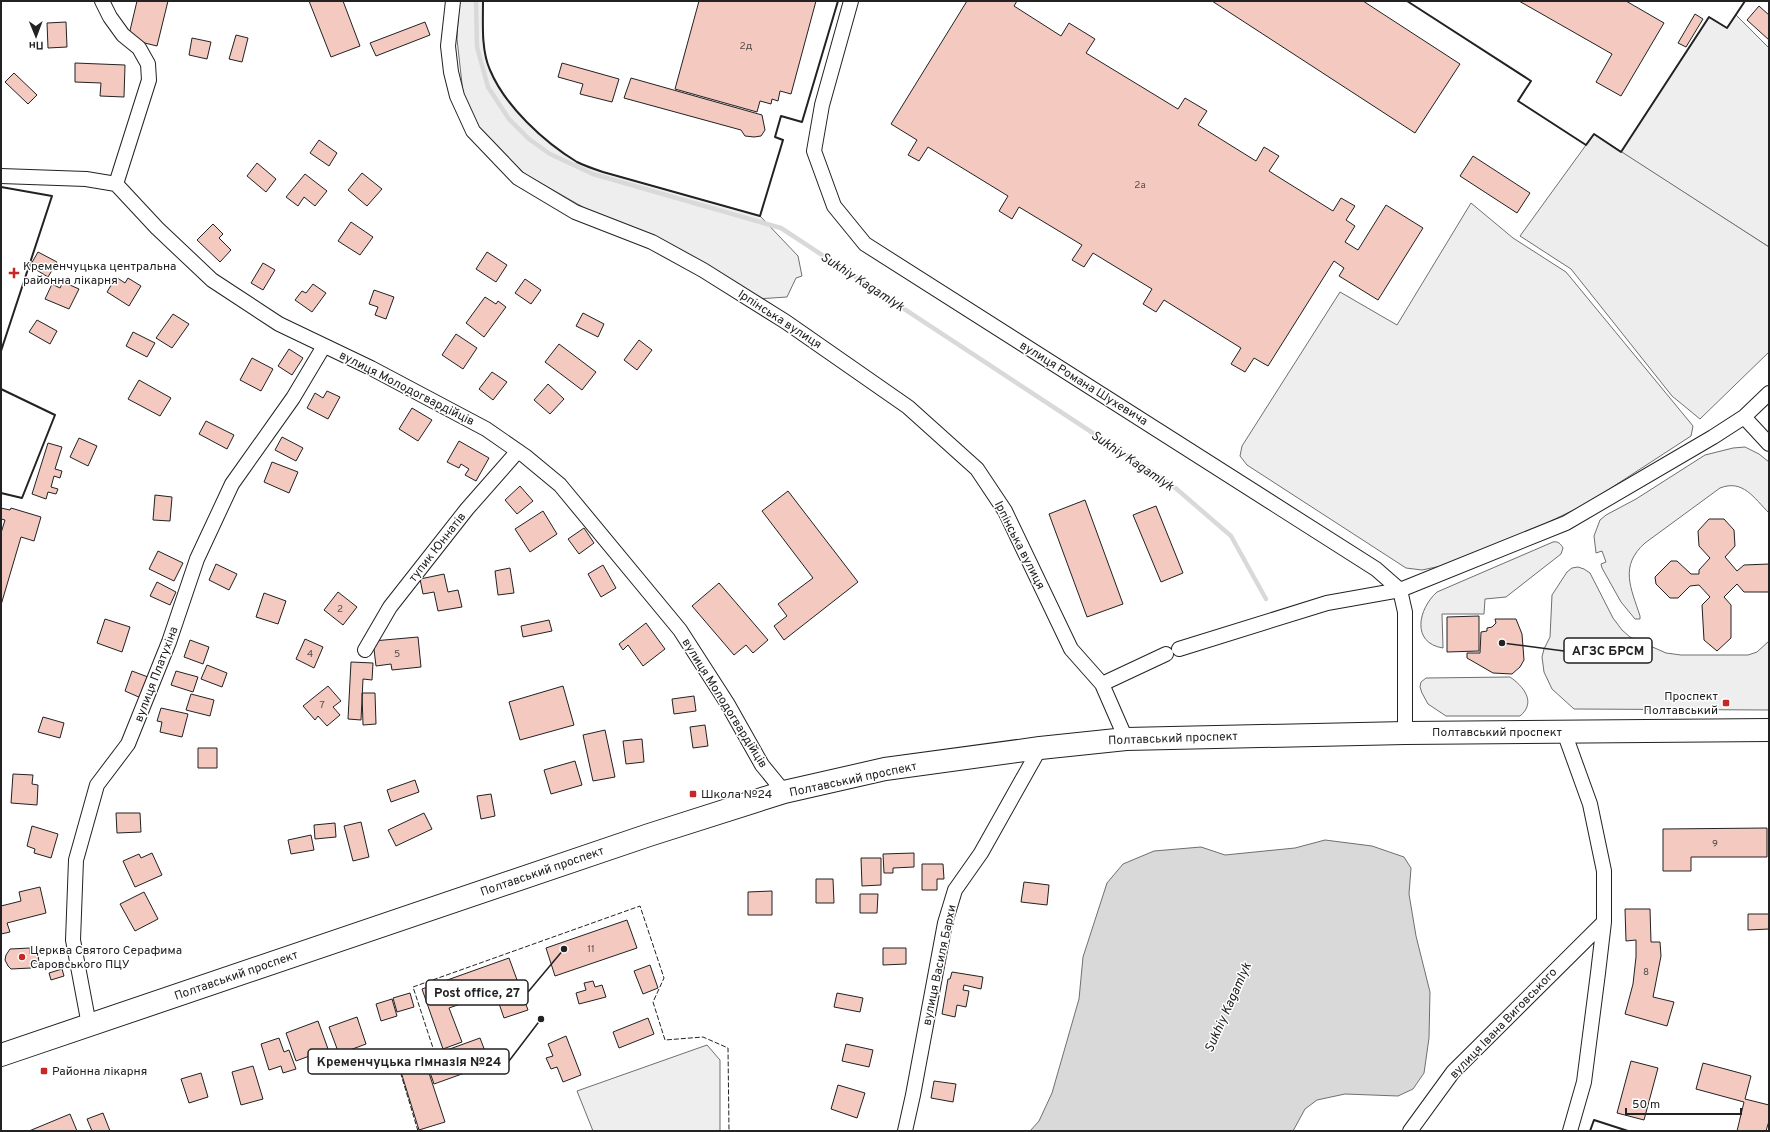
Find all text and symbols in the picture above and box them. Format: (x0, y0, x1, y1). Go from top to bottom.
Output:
north arrow (16, 16, 56, 56)
text: Пн (29, 38, 44, 52)
house number: 2д (740, 40, 753, 53)
house number: 2а (1134, 179, 1146, 192)
water label: Sukhiy Kagamlyk (817, 250, 907, 316)
place label: Кременчуцька центральна районна лікарня (23, 259, 176, 289)
marker: Кременчуцька центральна районна лікарня (8, 267, 20, 279)
street label: Ірпінська вулиця (734, 287, 825, 353)
street label: вулиця Романа Шухевича (1016, 338, 1151, 430)
street label: вулиця Молодогвардійців (336, 348, 477, 430)
water label: Sukhiy Kagamlyk (1087, 428, 1177, 496)
street label: Ірпінська вулиця (990, 499, 1048, 592)
street label: тупик Юннатів (406, 509, 470, 586)
house number: 2 (337, 603, 343, 616)
street label: вулиця Платухіна (131, 624, 183, 724)
street label: вулиця Молодогвардійців (678, 636, 771, 771)
callout: АГЗС БРСМ (1564, 638, 1652, 663)
text: АГЗС БРСМ (1572, 644, 1644, 660)
house number: 4 (307, 648, 313, 661)
house number: 5 (394, 648, 400, 661)
place label: Проспект Полтавський (1644, 689, 1719, 719)
marker: Проспект Полтавський (1721, 698, 1731, 708)
house number: 7 (319, 699, 325, 712)
street label: Полтавський проспект (1432, 725, 1562, 741)
street label: Полтавський проспект (1108, 729, 1239, 749)
street label: Полтавський проспект (788, 759, 919, 801)
place label: Школа №24 (701, 787, 772, 803)
marker: Школа №24 (688, 789, 698, 799)
house number: 9 (1712, 838, 1718, 851)
street label: Полтавський проспект (478, 843, 607, 901)
street label: вулиця Василя Бархи (919, 903, 961, 1027)
place label: Церква Святого Серафима Саровського ПЦУ (30, 943, 182, 973)
house number: 11 (587, 943, 595, 956)
street label: Полтавський проспект (172, 947, 301, 1005)
marker: Церква Святого Серафима Саровського ПЦУ (17, 952, 27, 962)
water label: Sukhiy Kagamlyk (1202, 960, 1256, 1055)
street label: вулиця Івана Виговського (1447, 965, 1561, 1083)
house number: 8 (1643, 966, 1649, 979)
callout: Post office, 27 (426, 980, 528, 1005)
text: Post office, 27 (434, 986, 520, 1002)
callout: Кременчуцька гімназія №24 (308, 1049, 509, 1074)
text: Кременчуцька гімназія №24 (317, 1055, 501, 1071)
place label: Районна лікарня (52, 1064, 147, 1080)
marker: Районна лікарня (39, 1066, 49, 1076)
scale bar (1626, 1090, 1741, 1116)
text: 50 m (1632, 1097, 1660, 1113)

